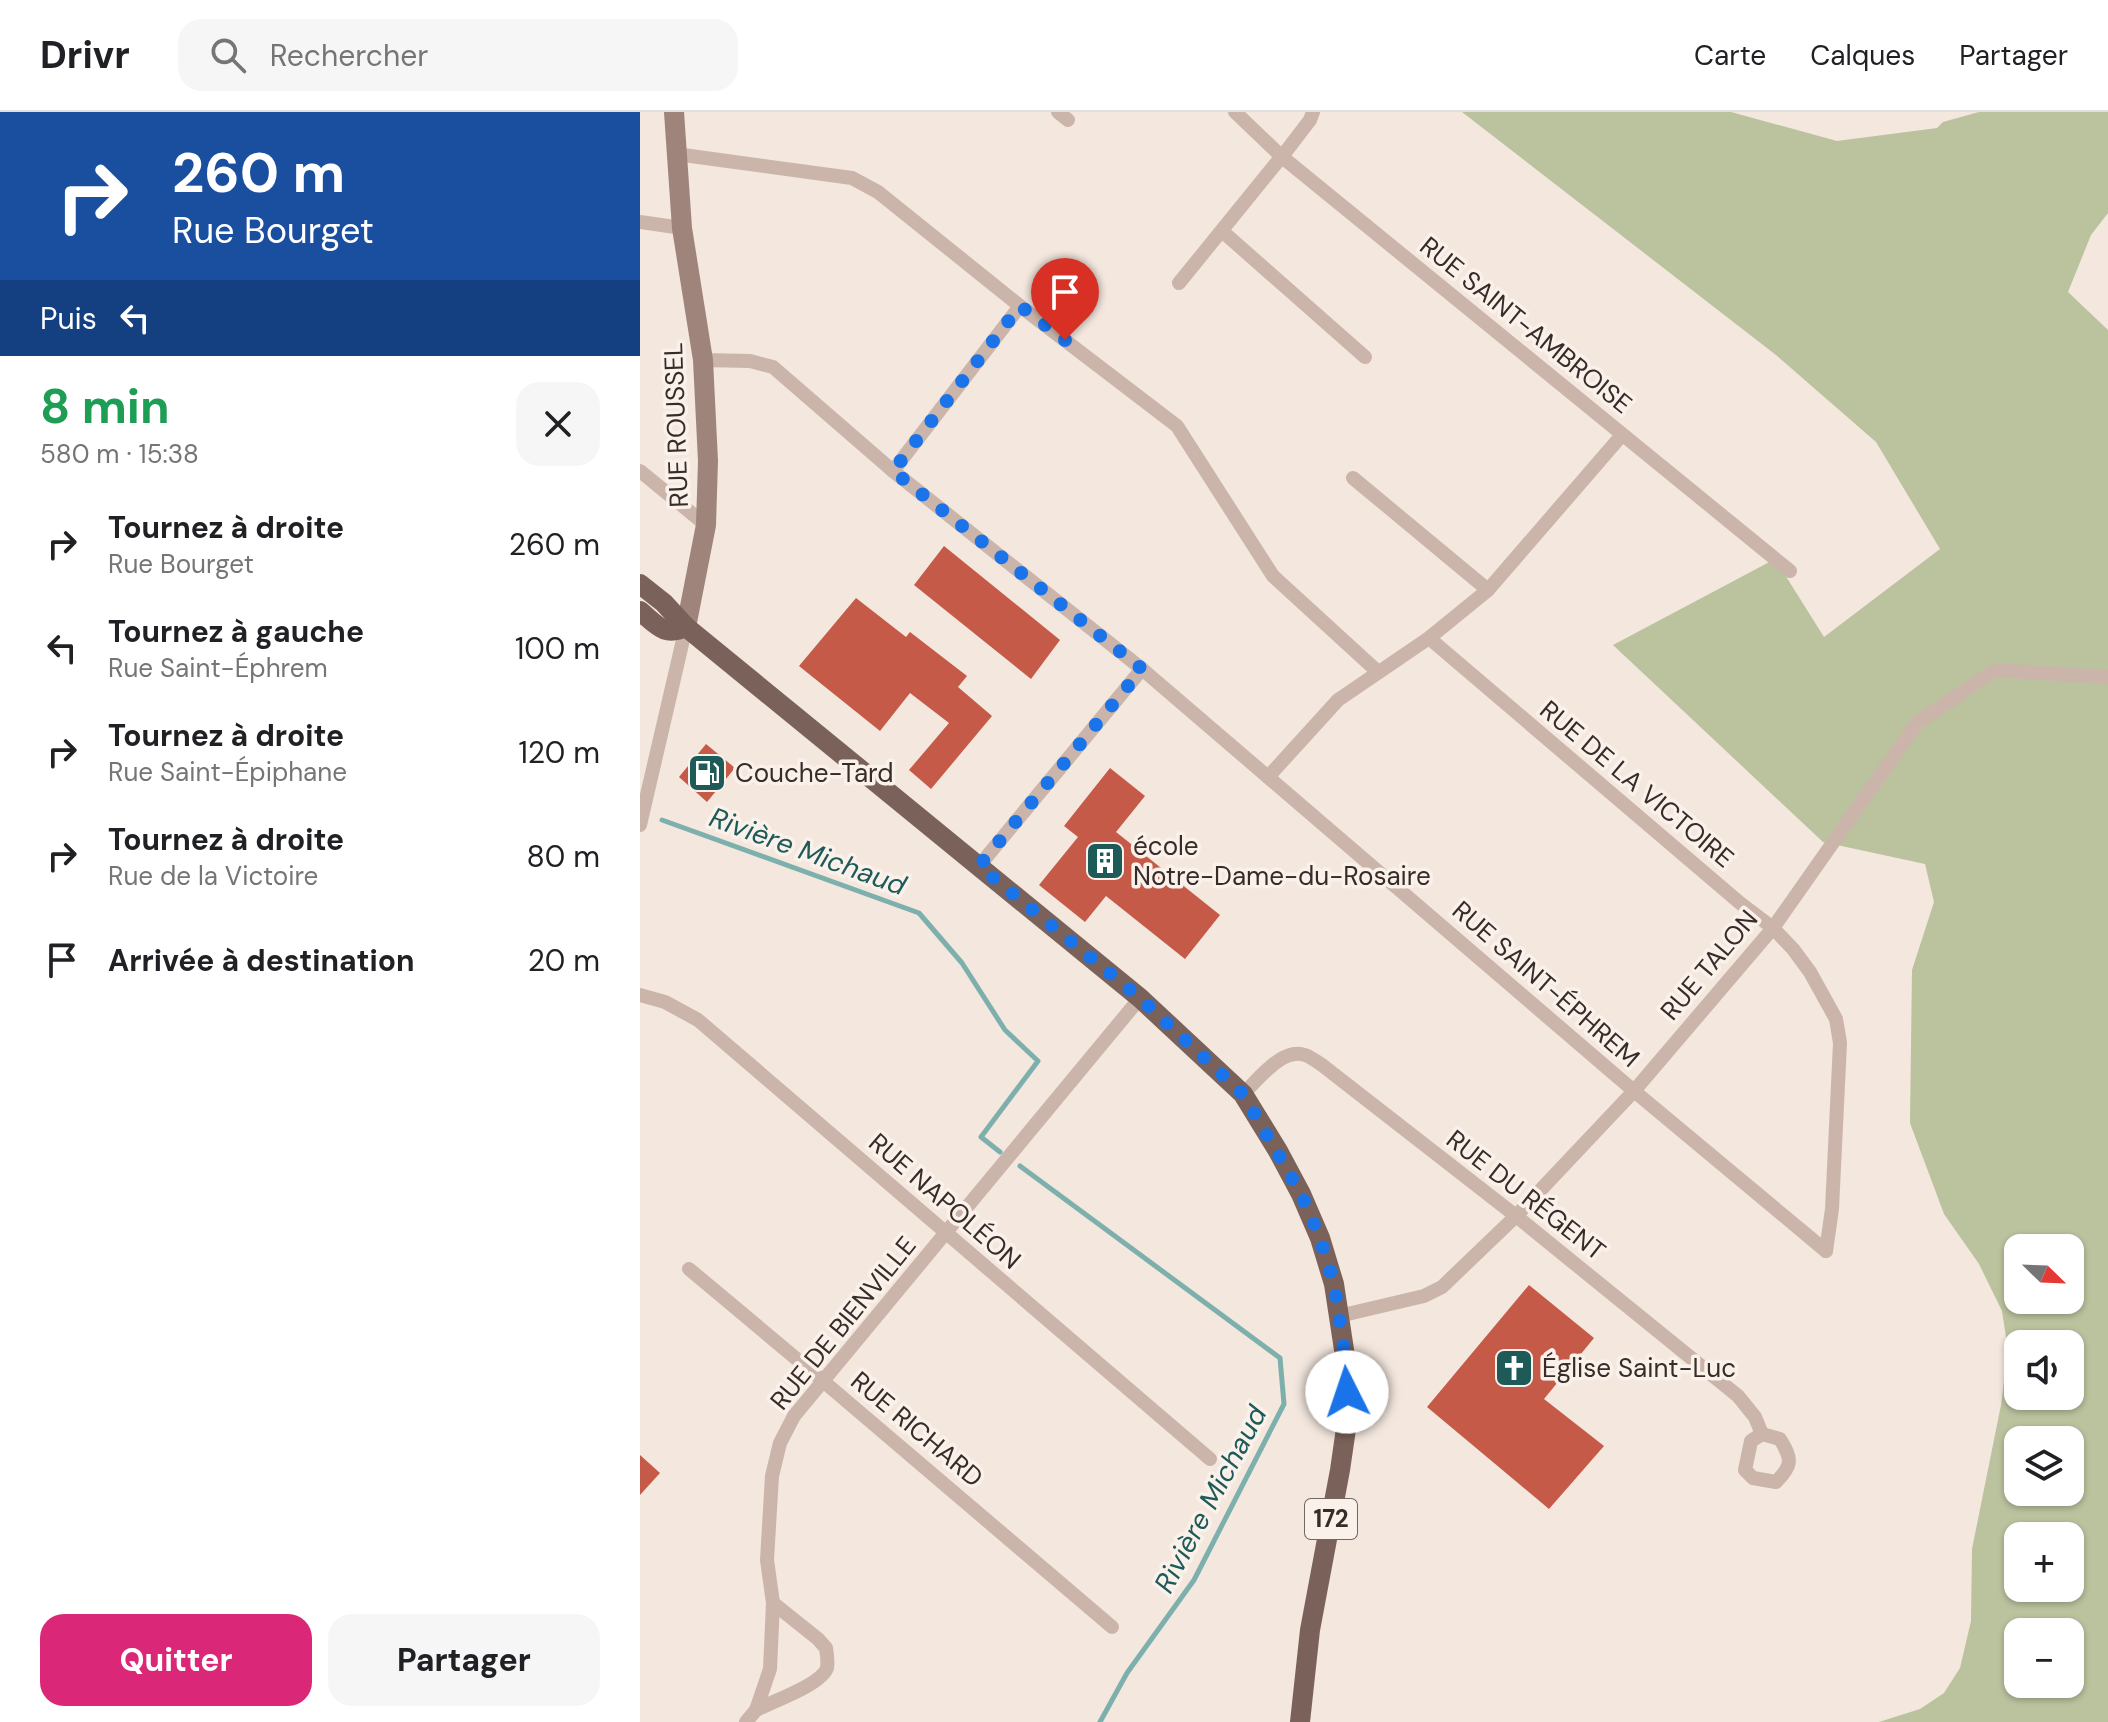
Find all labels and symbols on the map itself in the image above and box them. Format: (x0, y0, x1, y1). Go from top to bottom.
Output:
street label: RUE SAINT-AMBROISE (1413, 229, 1639, 421)
pin (1031, 258, 1099, 340)
street label: RUE ROUSSEL (656, 342, 696, 508)
street label: RUE DE LA VICTOIRE (1533, 693, 1741, 875)
fuel station icon: Couche-Tard (686, 752, 728, 794)
place label: Couche-Tard (735, 756, 894, 790)
water label: Rivière Michaud (704, 799, 912, 904)
place label: école Notre-Dame-du-Rosaire (1133, 829, 1431, 893)
building icon: école Notre-Dame-du-Rosaire (1084, 840, 1126, 882)
street label: RUE SAINT-ÉPHREM (1445, 893, 1647, 1075)
street label: RUE TALON (1653, 903, 1765, 1027)
street label: RUE DU RÉGENT (1439, 1122, 1613, 1268)
street label: RUE NAPOLÉON (862, 1126, 1028, 1276)
street label: RUE DE BIENVILLE (763, 1229, 923, 1417)
north arrow (2004, 1234, 2084, 1314)
church icon: Église Saint-Luc (1493, 1347, 1535, 1389)
position arrow (1305, 1350, 1389, 1434)
place label: Église Saint-Luc (1542, 1351, 1736, 1385)
street label: RUE RICHARD (844, 1364, 990, 1494)
water label: Rivière Michaud (1146, 1399, 1276, 1599)
road number: 172 (1305, 1499, 1357, 1539)

